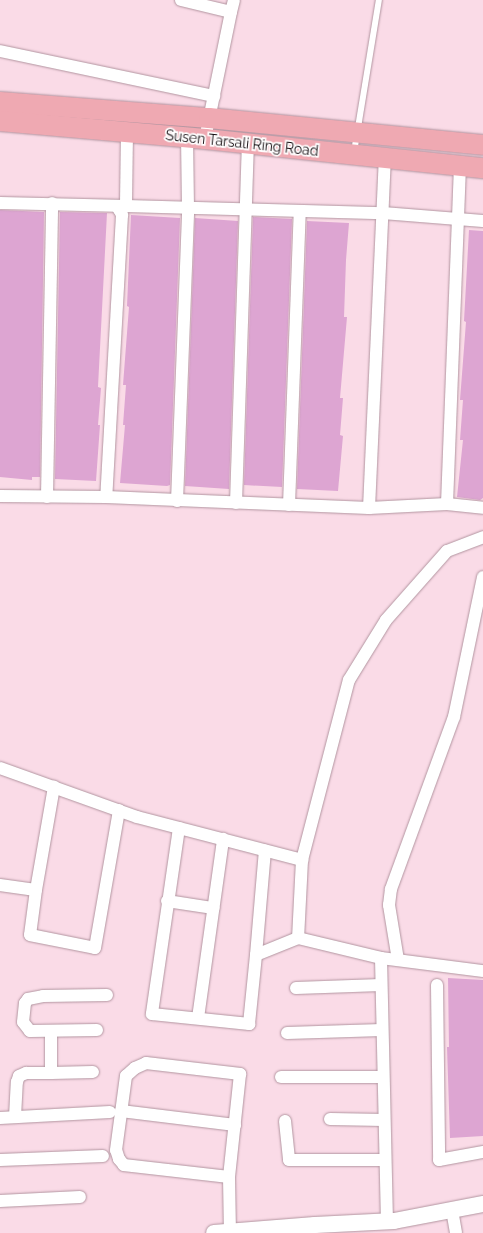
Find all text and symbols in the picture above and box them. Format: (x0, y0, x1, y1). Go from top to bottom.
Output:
street label: Susen Tarsali Ring Road (165, 127, 319, 159)

